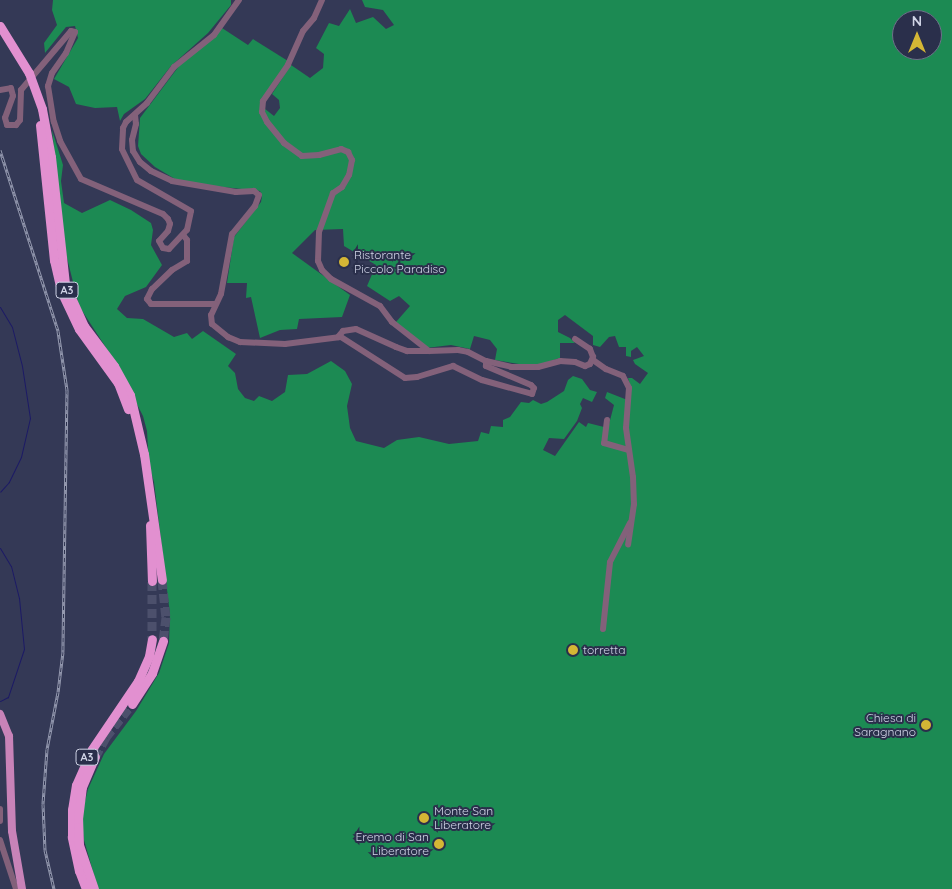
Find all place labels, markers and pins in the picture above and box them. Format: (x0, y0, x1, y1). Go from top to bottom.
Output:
place label: Ristorante Piccolo Paradiso (354, 248, 445, 276)
marker: Ristorante Piccolo Paradiso (338, 256, 350, 268)
place label: torretta (583, 643, 625, 657)
marker: torretta (567, 644, 579, 656)
place label: Chiesa di Saragnano (854, 711, 916, 739)
marker: Chiesa di Saragnano (920, 719, 932, 731)
place label: Monte San Liberatore (434, 804, 493, 832)
marker: Monte San Liberatore (418, 812, 430, 824)
place label: Eremo di San Liberatore (356, 830, 429, 858)
marker: Eremo di San Liberatore (433, 838, 445, 850)

